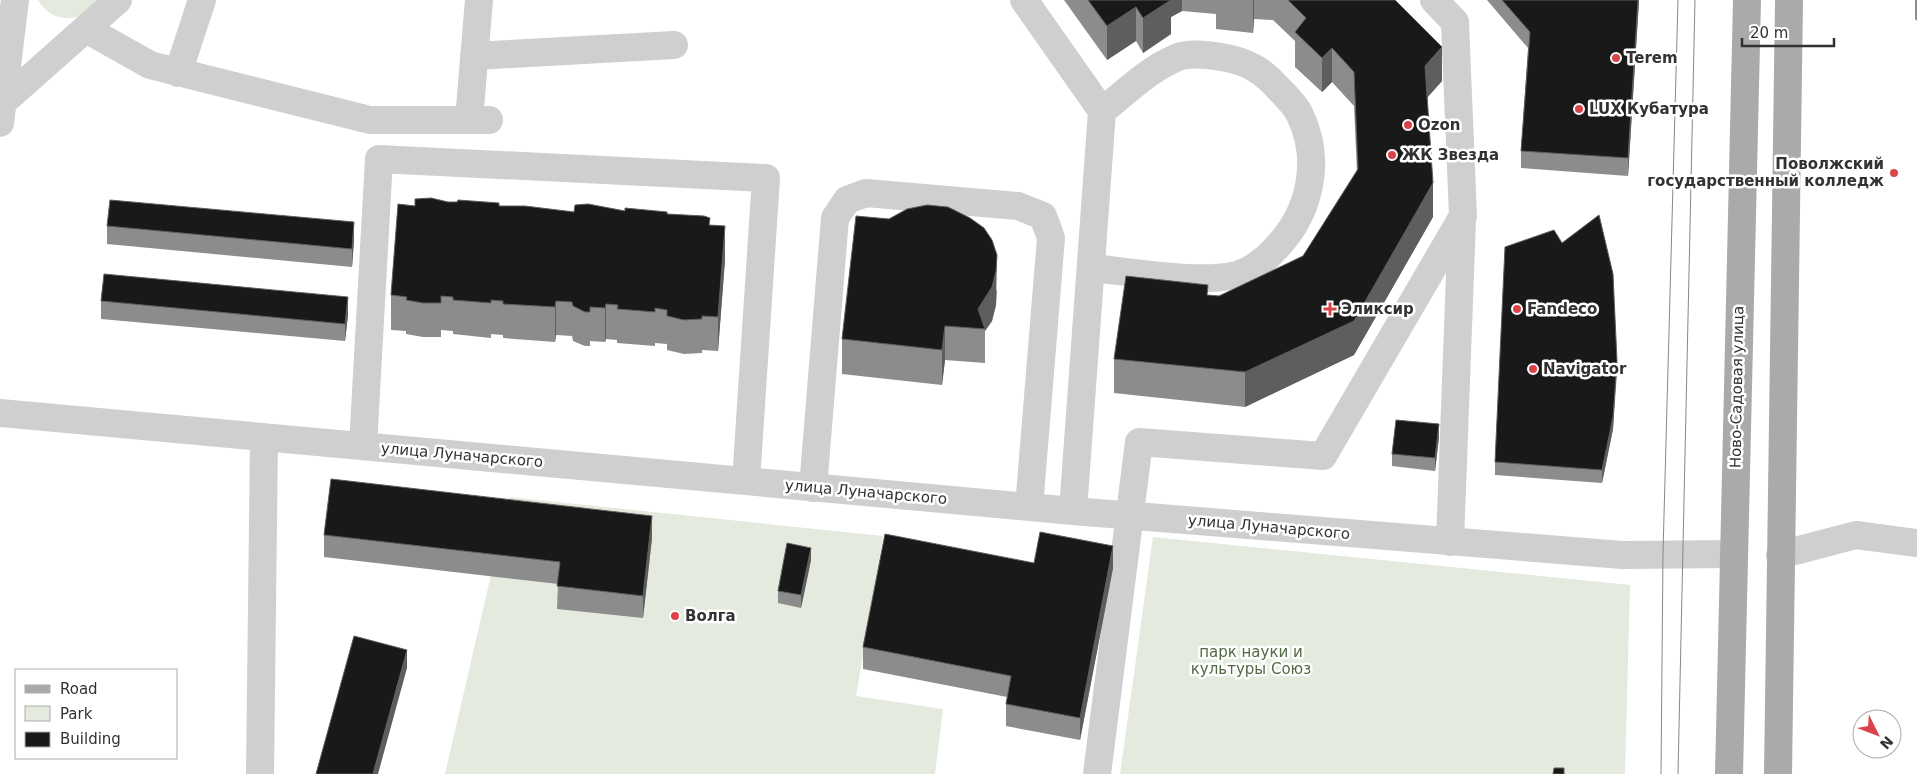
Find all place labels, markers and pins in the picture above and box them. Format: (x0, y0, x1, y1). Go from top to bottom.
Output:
place label: Terem (1626, 49, 1678, 67)
marker: Terem (1610, 52, 1622, 64)
place label: LUX Кубатура (1589, 100, 1709, 118)
marker: LUX Кубатура (1573, 103, 1585, 115)
place label: Ozon (1418, 116, 1460, 134)
marker: Ozon (1402, 119, 1414, 131)
place label: ЖК Звезда (1402, 146, 1499, 164)
marker: ЖК Звезда (1386, 149, 1398, 161)
place label: Поволжский государственный колледж (1647, 155, 1884, 190)
marker: Поволжский государственный колледж (1888, 167, 1900, 179)
place label: Эликсир (1341, 300, 1414, 318)
place label: Fandeco (1527, 300, 1597, 318)
marker: Эликсир (1323, 302, 1337, 316)
marker: Fandeco (1511, 303, 1523, 315)
place label: Navigator (1543, 360, 1627, 378)
marker: Navigator (1527, 363, 1539, 375)
place label: Волга (685, 607, 736, 625)
marker: Волга (669, 610, 681, 622)

